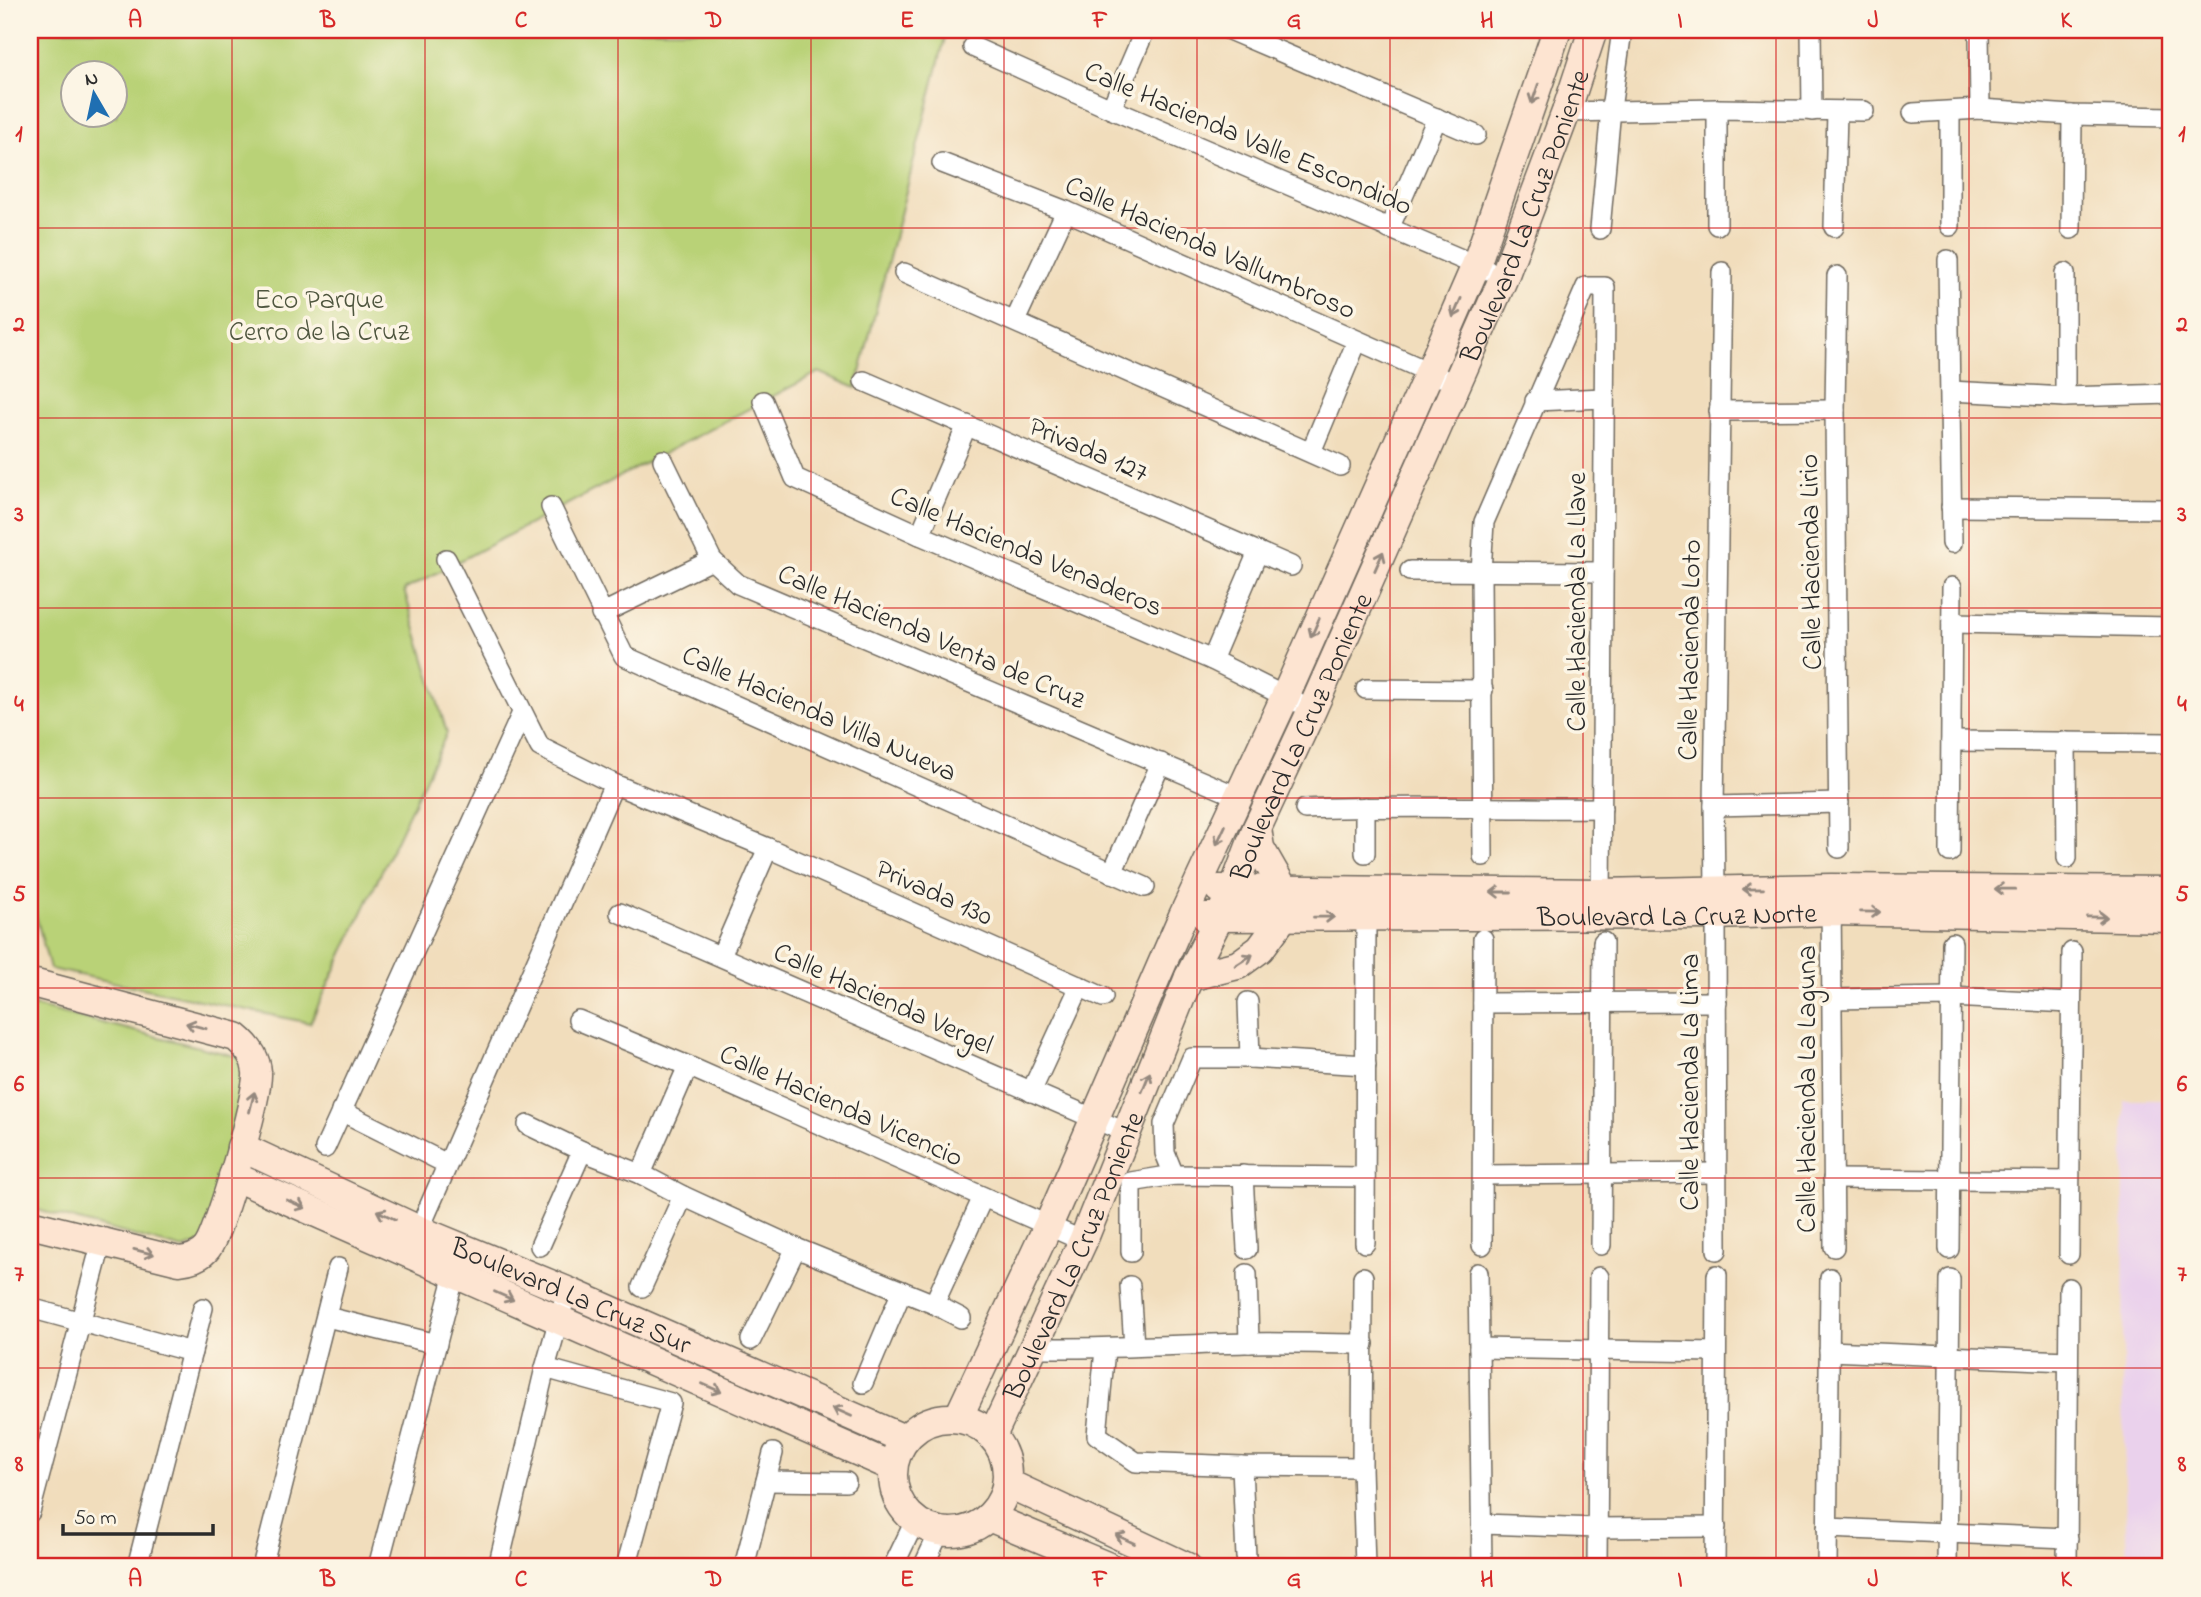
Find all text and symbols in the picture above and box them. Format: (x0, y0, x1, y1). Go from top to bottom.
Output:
text: A (128, 5, 142, 38)
text: B (319, 5, 336, 38)
text: C (515, 5, 528, 38)
text: D (705, 5, 722, 38)
text: E (900, 5, 914, 38)
text: F (1092, 5, 1108, 38)
text: G (1287, 5, 1301, 38)
text: H (1480, 5, 1494, 38)
text: I (1677, 5, 1683, 38)
text: J (1867, 5, 1879, 38)
text: K (2060, 5, 2072, 38)
street label: Calle Hacienda Valle Escondido (1077, 52, 1418, 228)
north arrow (60, 60, 130, 130)
street label: Boulevard La Cruz Poniente (1451, 64, 1603, 371)
text: N (83, 65, 100, 94)
one-way arrow (1528, 83, 1540, 105)
text: 1 (15, 119, 23, 152)
text: 1 (2178, 119, 2186, 152)
street label: Calle Hacienda Vallumbroso (1057, 166, 1362, 332)
park label: Eco Parque Cerro de la Cruz (229, 281, 410, 354)
one-way arrow (1450, 297, 1463, 318)
text: 2 (12, 309, 25, 342)
text: 2 (2175, 309, 2188, 342)
street label: Privada 127 (1021, 408, 1154, 495)
street label: Calle Hacienda Lirio (1790, 453, 1835, 670)
street label: Calle Hacienda La Llave (1558, 472, 1599, 732)
street label: Calle Hacienda Venaderos (883, 477, 1168, 629)
text: 3 (13, 499, 24, 532)
text: 3 (2176, 499, 2187, 532)
street label: Calle Hacienda Loto (1669, 539, 1714, 761)
one-way arrow (1373, 551, 1386, 572)
street label: Calle Hacienda Venta de Cruz (770, 555, 1091, 722)
street label: Boulevard La Cruz Poniente (1221, 587, 1386, 888)
one-way arrow (1308, 617, 1321, 638)
street label: Calle Hacienda Villa Nueva (675, 636, 963, 794)
text: 4 (14, 689, 24, 722)
text: 4 (2177, 689, 2187, 722)
one-way arrow (1214, 824, 1227, 845)
street label: Privada 130 (868, 850, 999, 938)
text: 5 (12, 879, 26, 912)
text: 5 (2175, 879, 2189, 912)
one-way arrow (1742, 882, 1765, 896)
one-way arrow (1994, 883, 2017, 896)
one-way arrow (1490, 885, 1513, 899)
street label: Boulevard La Cruz Norte (1536, 894, 1818, 940)
one-way arrow (1858, 905, 1881, 919)
one-way arrow (1312, 910, 1335, 924)
one-way arrow (2086, 910, 2109, 923)
street label: Calle Hacienda Vergel (766, 933, 999, 1067)
street label: Calle Hacienda La Laguna (1788, 945, 1829, 1233)
one-way arrow (1234, 953, 1253, 968)
street label: Calle Hacienda La Lima (1671, 953, 1712, 1211)
one-way arrow (185, 1019, 208, 1032)
street label: Calle Hacienda Vicencio (712, 1035, 969, 1179)
text: 6 (14, 1069, 25, 1102)
text: 6 (2177, 1069, 2188, 1102)
one-way arrow (1140, 1071, 1153, 1093)
one-way arrow (246, 1091, 259, 1114)
street label: Boulevard La Cruz Poniente (994, 1106, 1157, 1409)
one-way arrow (285, 1198, 306, 1211)
one-way arrow (376, 1208, 397, 1221)
street label: Boulevard La Cruz Sur (443, 1228, 697, 1367)
one-way arrow (132, 1246, 154, 1259)
text: 7 (14, 1259, 24, 1292)
text: 7 (2177, 1259, 2187, 1292)
one-way arrow (493, 1290, 514, 1303)
one-way arrow (701, 1382, 722, 1395)
one-way arrow (832, 1405, 853, 1418)
text: 8 (14, 1449, 24, 1482)
text: 8 (2177, 1449, 2187, 1482)
scale bar (63, 1492, 214, 1536)
text: 50 m (74, 1504, 117, 1534)
one-way arrow (1114, 1532, 1136, 1545)
text: A (128, 1564, 142, 1597)
text: B (319, 1564, 336, 1597)
text: C (515, 1564, 528, 1597)
text: D (705, 1564, 722, 1597)
text: E (900, 1564, 914, 1597)
text: F (1092, 1564, 1108, 1597)
text: G (1287, 1564, 1301, 1597)
text: H (1480, 1564, 1494, 1597)
text: I (1677, 1564, 1683, 1597)
text: J (1867, 1564, 1879, 1597)
text: K (2060, 1564, 2072, 1597)

